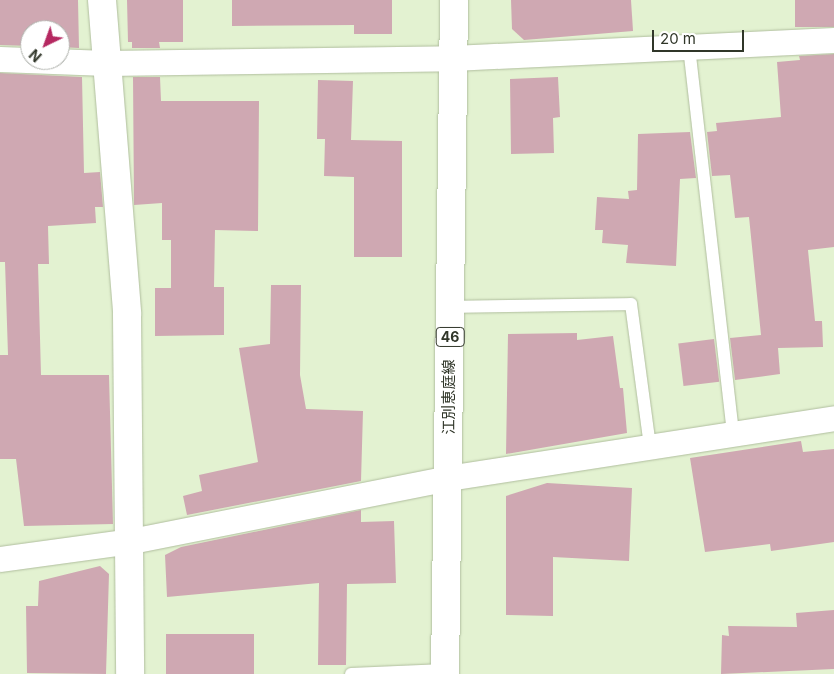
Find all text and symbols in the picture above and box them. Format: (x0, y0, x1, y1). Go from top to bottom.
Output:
north arrow (20, 20, 70, 70)
scale bar (654, 20, 746, 52)
text: 20 m (660, 29, 696, 48)
text: N (26, 46, 45, 66)
road number: 46 (435, 326, 465, 348)
street label: 江別恵庭線 (440, 360, 458, 434)

